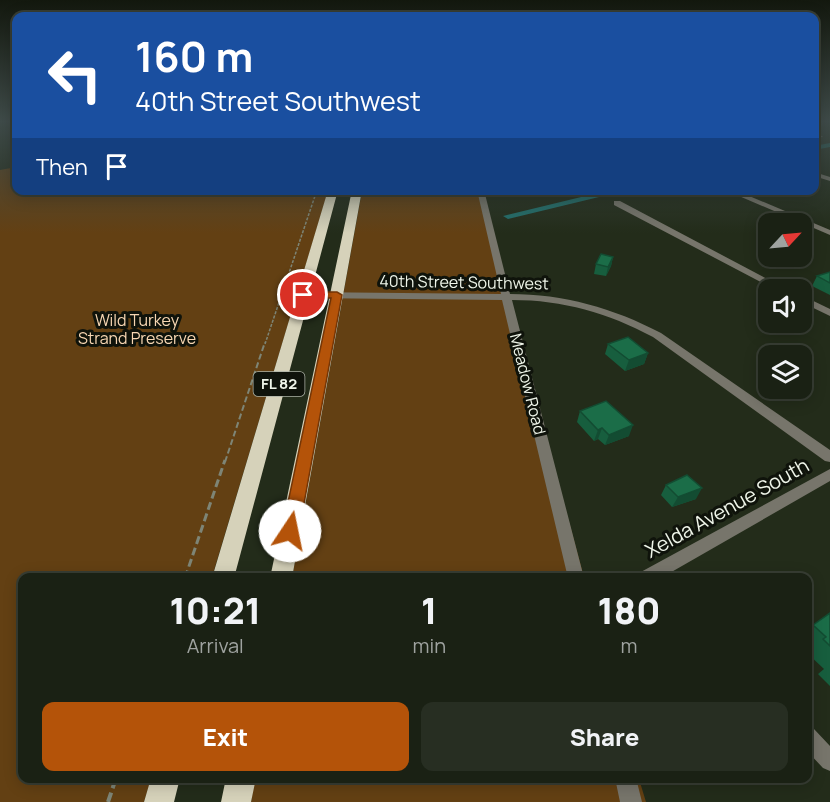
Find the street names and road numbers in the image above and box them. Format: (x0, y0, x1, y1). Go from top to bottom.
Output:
street label: 40th Street Southwest (379, 270, 549, 294)
street label: Meadow Road (505, 331, 551, 437)
road number: FL 82 (254, 372, 304, 396)
street label: Xelda Avenue South (640, 451, 814, 564)

